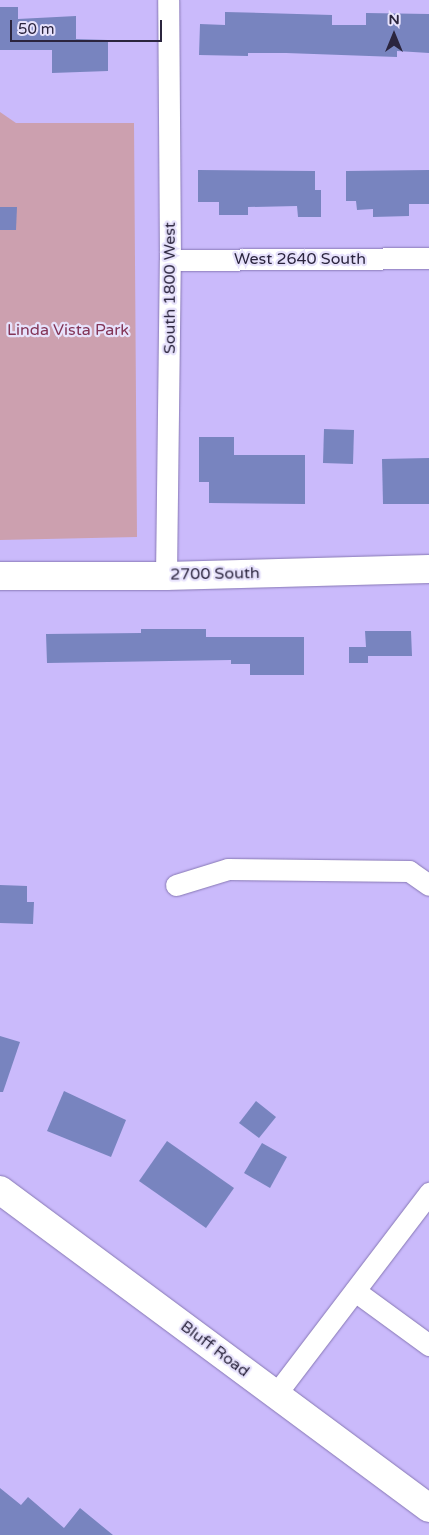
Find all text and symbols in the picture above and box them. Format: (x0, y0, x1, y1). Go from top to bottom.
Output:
scale bar (12, 10, 165, 42)
north arrow (369, 10, 419, 60)
text: N (388, 11, 400, 28)
text: 50 m (18, 20, 55, 38)
street label: South 1800 West (160, 222, 180, 354)
street label: West 2640 South (234, 249, 366, 269)
park label: Linda Vista Park (7, 320, 129, 340)
street label: 2700 South (170, 564, 260, 584)
street label: Bluff Road (177, 1317, 253, 1381)

